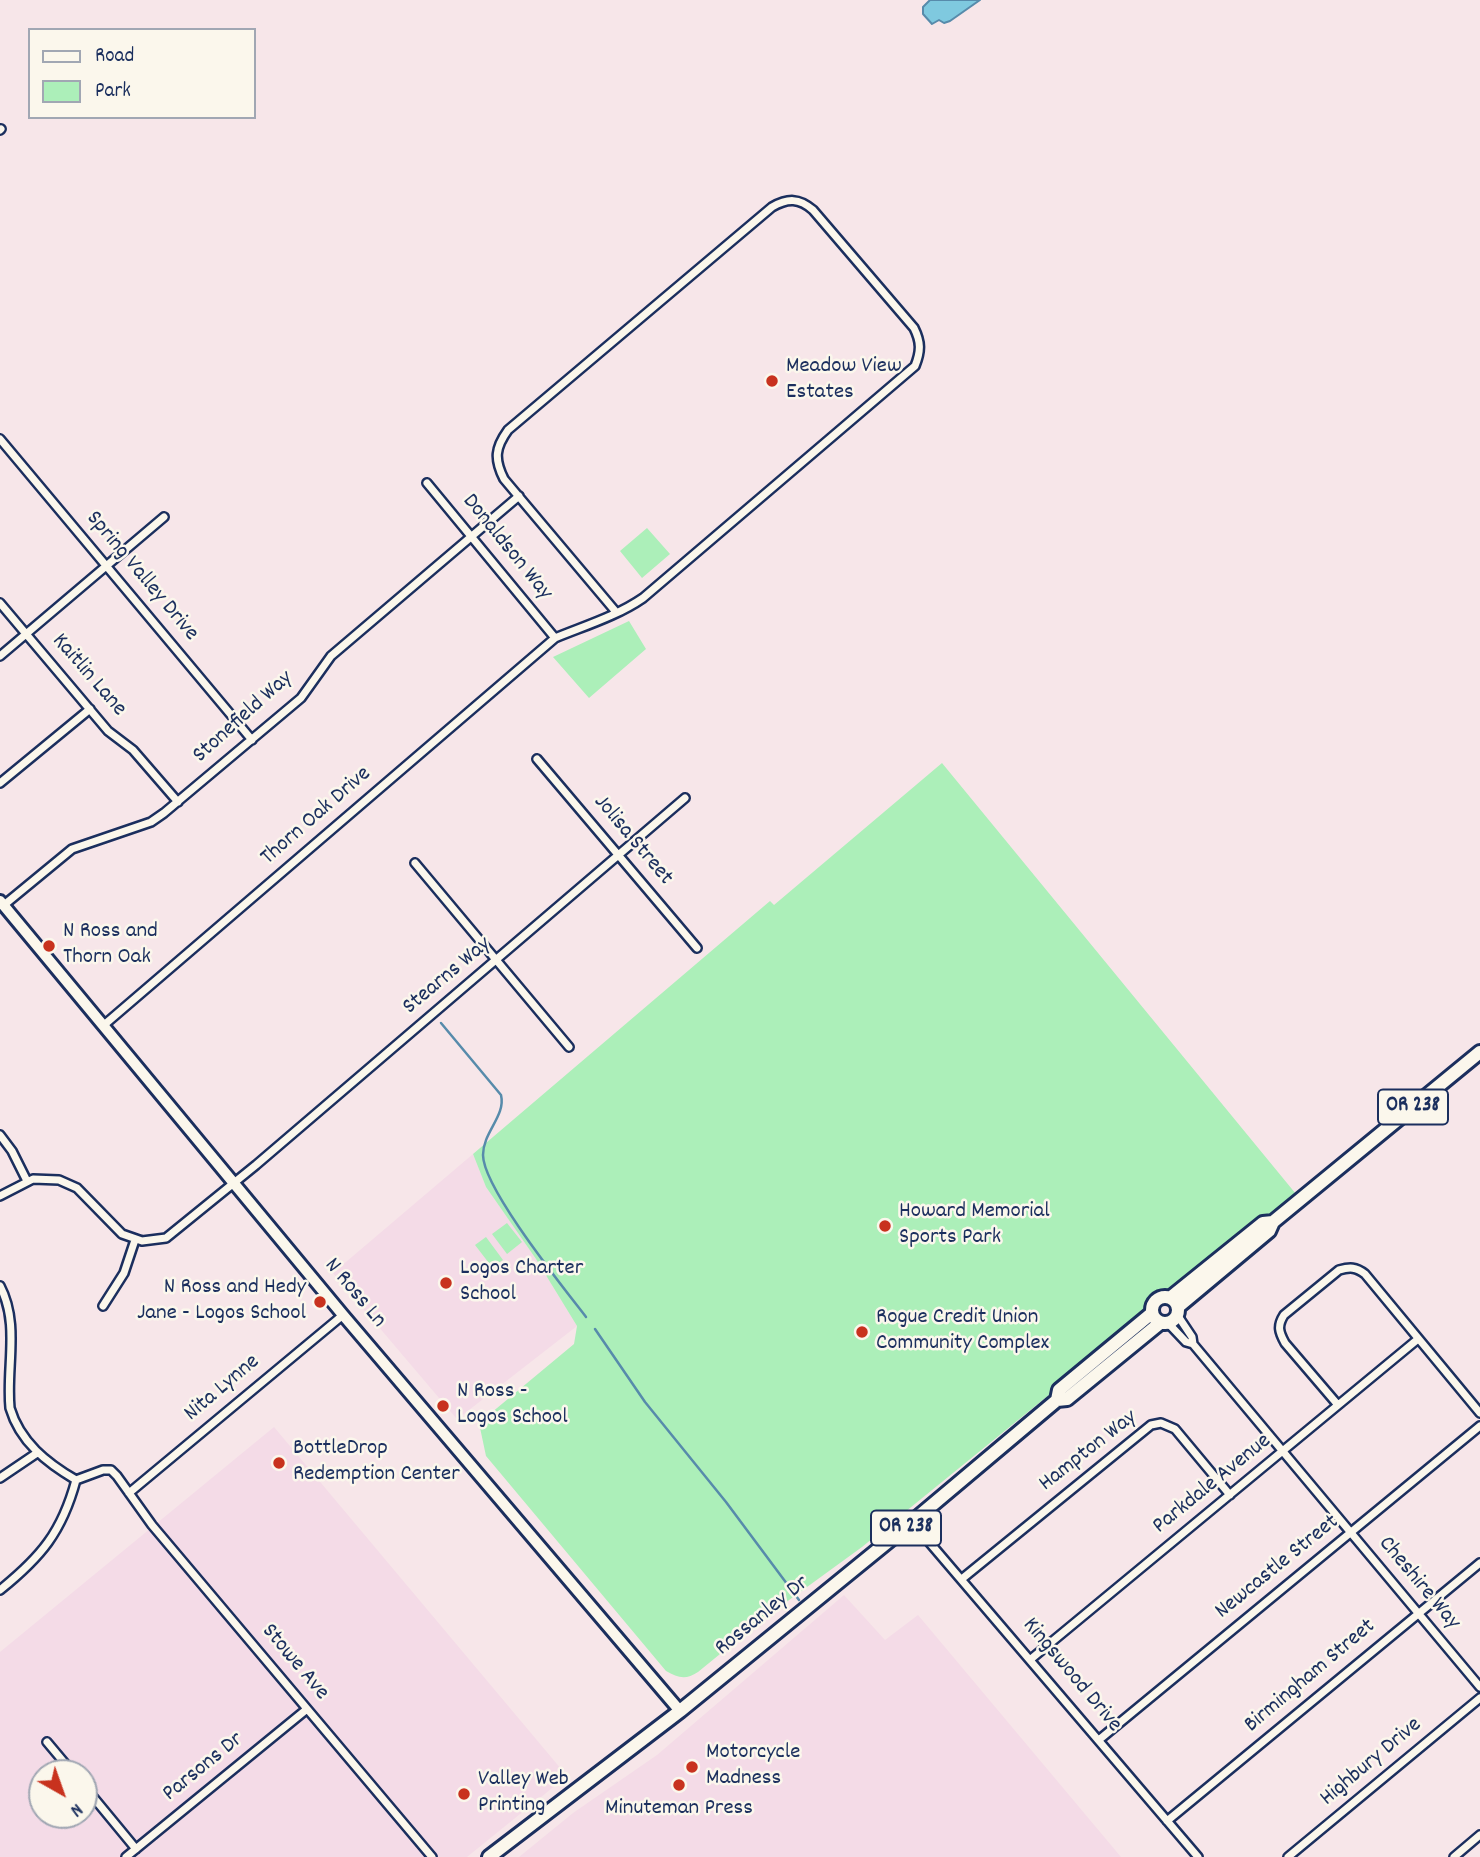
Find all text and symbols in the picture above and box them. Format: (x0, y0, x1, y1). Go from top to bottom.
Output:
legend (28, 28, 256, 119)
text: Road (95, 42, 134, 72)
text: Park (95, 77, 131, 107)
place label: Meadow View Estates (786, 354, 902, 408)
marker: Meadow View Estates (764, 373, 780, 389)
street label: Donaldson Way (455, 489, 557, 607)
street label: Spring Valley Drive (79, 506, 203, 648)
street label: Kaitlin Lane (45, 629, 131, 723)
street label: Stonefield Way (188, 666, 300, 770)
street label: Thorn Oak Drive (256, 762, 378, 872)
street label: Jolisa Street (586, 790, 678, 892)
place label: N Ross and Thorn Oak (63, 919, 158, 973)
street label: Stearns Way (398, 932, 498, 1022)
marker: N Ross and Thorn Oak (41, 938, 57, 954)
road number: OR 238 (1378, 1090, 1448, 1124)
place label: Howard Memorial Sports Park (899, 1199, 1050, 1253)
marker: Howard Memorial Sports Park (877, 1218, 893, 1234)
street label: N Ross Ln (317, 1253, 391, 1335)
place label: Logos Charter School (460, 1256, 583, 1310)
place label: N Ross and Hedy Jane - Logos School (137, 1275, 306, 1329)
marker: Logos Charter School (438, 1275, 454, 1291)
marker: N Ross and Hedy Jane - Logos School (312, 1294, 328, 1310)
place label: Rogue Credit Union Community Complex (876, 1305, 1049, 1359)
marker: Rogue Credit Union Community Complex (854, 1324, 870, 1340)
street label: Nita Lynne (180, 1349, 266, 1429)
place label: N Ross - Logos School (457, 1379, 568, 1433)
marker: N Ross - Logos School (435, 1398, 451, 1414)
street label: Hampton Way (1034, 1405, 1144, 1499)
street label: Parkdale Avenue (1148, 1429, 1278, 1541)
place label: BottleDrop Redemption Center (293, 1436, 460, 1490)
marker: BottleDrop Redemption Center (271, 1455, 287, 1471)
road number: OR 238 (871, 1510, 941, 1546)
street label: Newcastle Street (1211, 1510, 1345, 1626)
street label: Cheshire Way (1371, 1532, 1465, 1636)
street label: Rossanley Dr (710, 1571, 816, 1663)
street label: Kingswood Drive (1015, 1613, 1127, 1739)
street label: Birmingham Street (1240, 1614, 1382, 1740)
street label: Stowe Ave (254, 1619, 334, 1707)
street label: Highbury Drive (1316, 1713, 1428, 1813)
street label: Parsons Dr (158, 1727, 250, 1809)
place label: Motorcycle Madness (706, 1740, 800, 1794)
north arrow (28, 1759, 98, 1829)
marker: Motorcycle Madness (684, 1759, 700, 1775)
place label: Valley Web Printing (478, 1767, 569, 1821)
marker: Minuteman Press (671, 1777, 687, 1793)
marker: Valley Web Printing (456, 1786, 472, 1802)
text: N (63, 1796, 88, 1822)
place label: Minuteman Press (605, 1796, 753, 1824)

